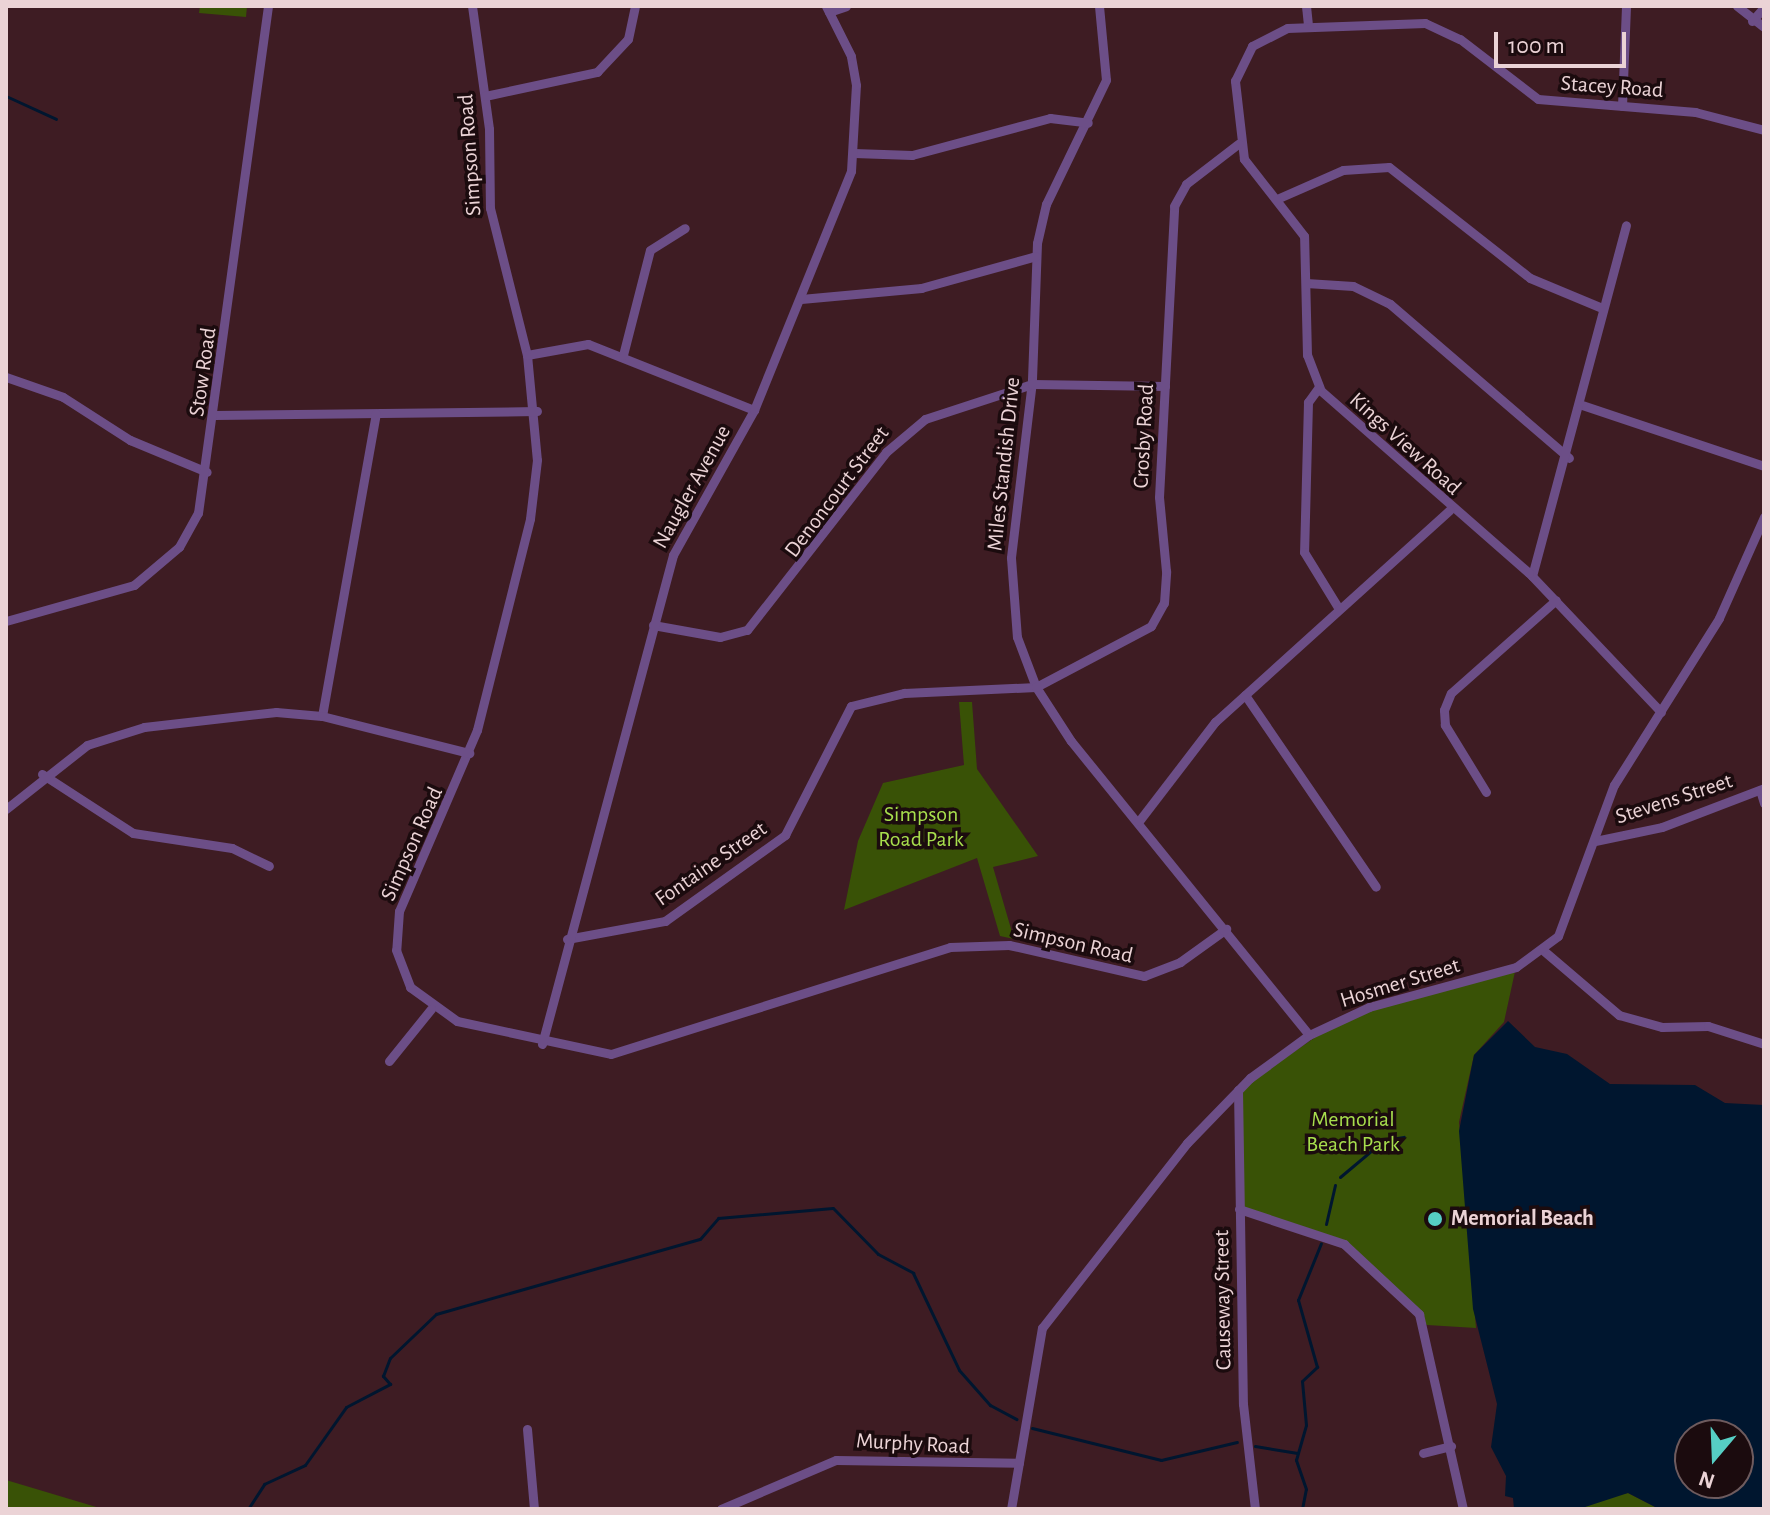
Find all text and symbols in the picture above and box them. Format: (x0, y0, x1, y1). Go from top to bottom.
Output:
scale bar (1498, 16, 1630, 66)
text: 100 m (1508, 34, 1565, 58)
street label: Stacey Road (1560, 70, 1664, 104)
street label: Simpson Road (453, 93, 487, 217)
street label: Stow Road (184, 326, 222, 418)
street label: Miles Standish Drive (982, 376, 1026, 552)
street label: Crosby Road (1128, 383, 1160, 489)
street label: Kings View Road (1344, 387, 1466, 501)
street label: Naugler Avenue (647, 421, 737, 553)
street label: Denoncourt Street (779, 421, 895, 563)
street label: Stevens Street (1612, 768, 1736, 830)
street label: Simpson Road (375, 783, 449, 905)
park label: Simpson Road Park (878, 801, 964, 852)
street label: Fontaine Street (650, 816, 772, 912)
street label: Simpson Road (1011, 916, 1135, 970)
street label: Hosmer Street (1337, 952, 1463, 1014)
park label: Memorial Beach Park (1306, 1106, 1400, 1158)
place label: Memorial Beach (1451, 1206, 1594, 1232)
marker: Memorial Beach (1426, 1210, 1444, 1228)
street label: Causeway Street (1209, 1230, 1237, 1370)
north arrow (1674, 1419, 1754, 1499)
street label: Murphy Road (855, 1428, 971, 1460)
text: N (1696, 1467, 1718, 1493)

